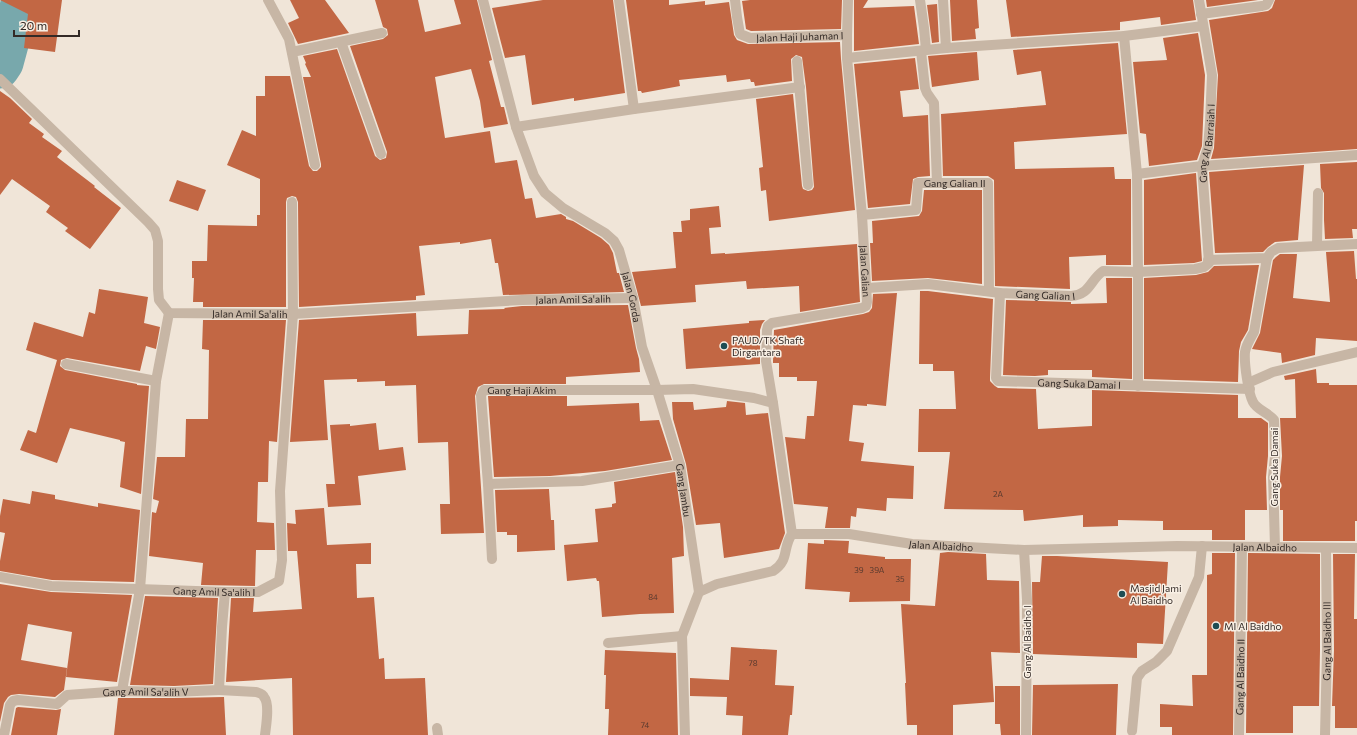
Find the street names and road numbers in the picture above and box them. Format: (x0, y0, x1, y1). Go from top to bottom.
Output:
street label: Jalan Haji Juhaman I (756, 29, 844, 44)
street label: Gang Al Barraiah I (1196, 104, 1217, 183)
street label: Gang Galian II (924, 177, 986, 189)
street label: Jalan Galian (858, 245, 873, 297)
street label: Jalan Gorda (620, 270, 643, 323)
street label: Gang Galian I (1016, 288, 1076, 302)
street label: Jalan Amil Sa'alih (535, 292, 611, 306)
street label: Jalan Amil Sa'alih (212, 307, 288, 320)
street label: Gang Suka Damai I (1037, 376, 1121, 391)
street label: Gang Haji Akim (487, 384, 556, 396)
street label: Gang Suka Damai (1268, 428, 1280, 506)
street label: Gang Jambu (674, 462, 694, 518)
street label: Jalan Albaidho (908, 538, 973, 553)
street label: Jalan Albaidho (1233, 541, 1297, 553)
street label: Gang Amil Sa'alih I (173, 584, 255, 598)
street label: Gang Al Baidho III (1320, 601, 1333, 681)
street label: Gang Al Baidho I (1021, 605, 1033, 679)
street label: Gang Al Baidho II (1233, 639, 1247, 715)
street label: Gang Amil Sa'alih V (102, 685, 189, 698)

